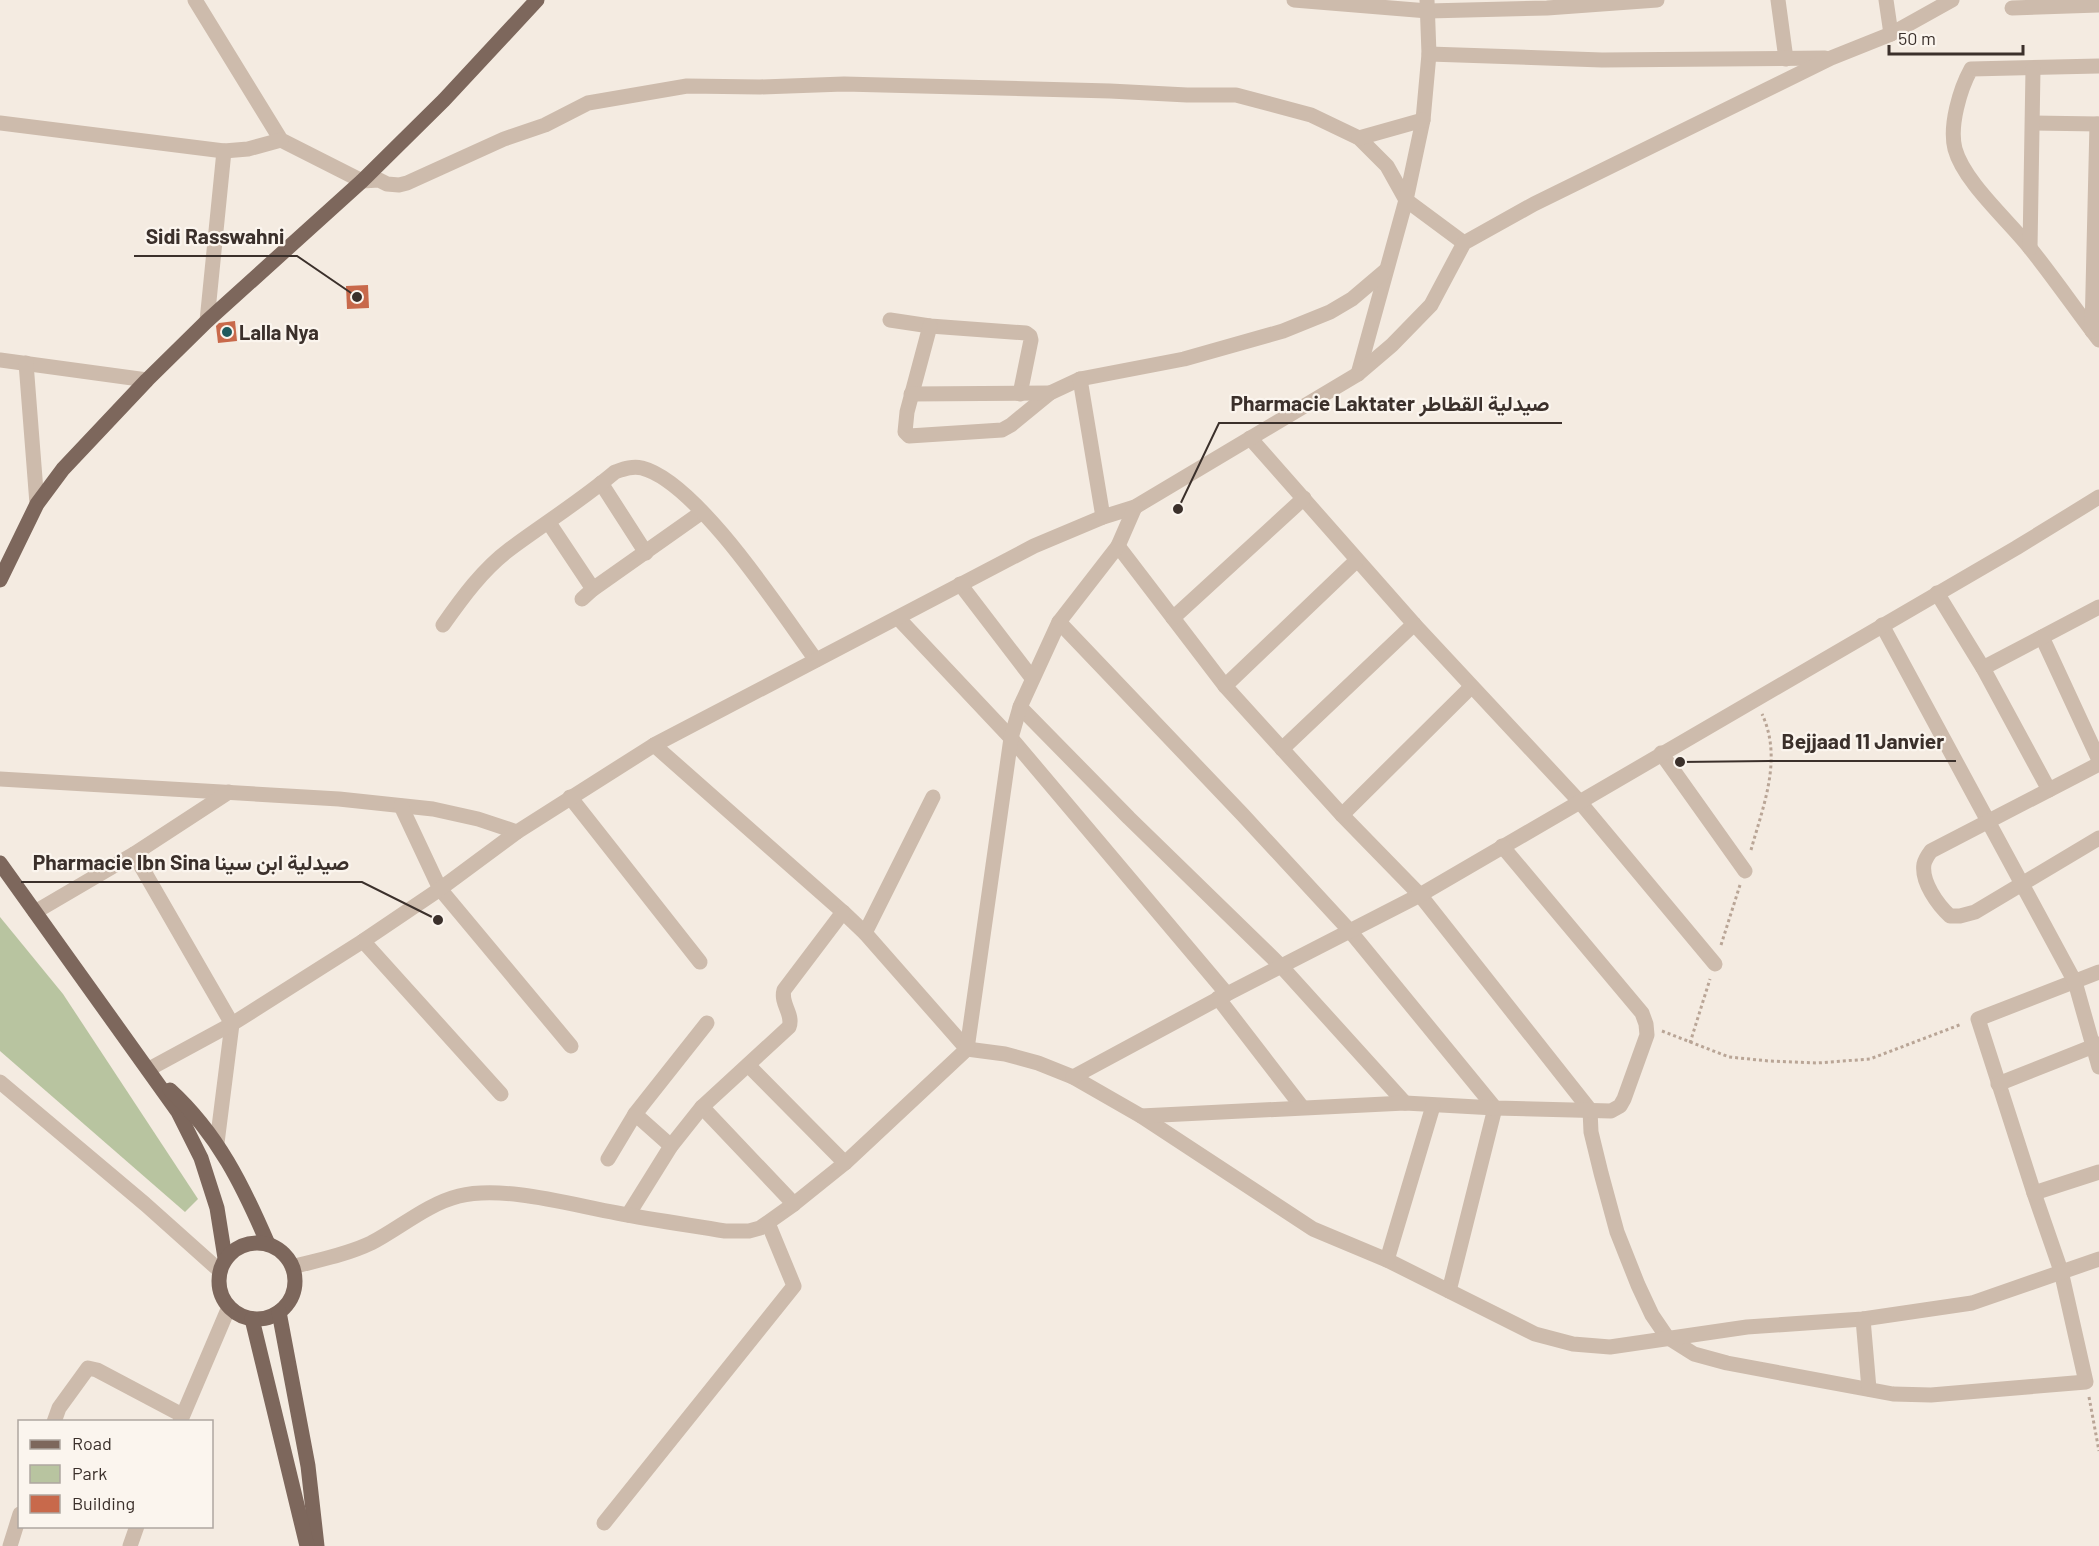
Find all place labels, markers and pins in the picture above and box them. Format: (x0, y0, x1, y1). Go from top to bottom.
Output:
callout: Sidi Rasswahni (134, 217, 297, 256)
place label: Lalla Nya (239, 320, 319, 344)
marker: Lalla Nya (220, 325, 234, 339)
callout: Pharmacie Laktater صيدلية القطاطر (1219, 384, 1562, 423)
callout: Bejjaad 11 Janvier (1769, 722, 1956, 761)
callout: Pharmacie Ibn Sina صيدلية ابن سينا (21, 843, 362, 882)

